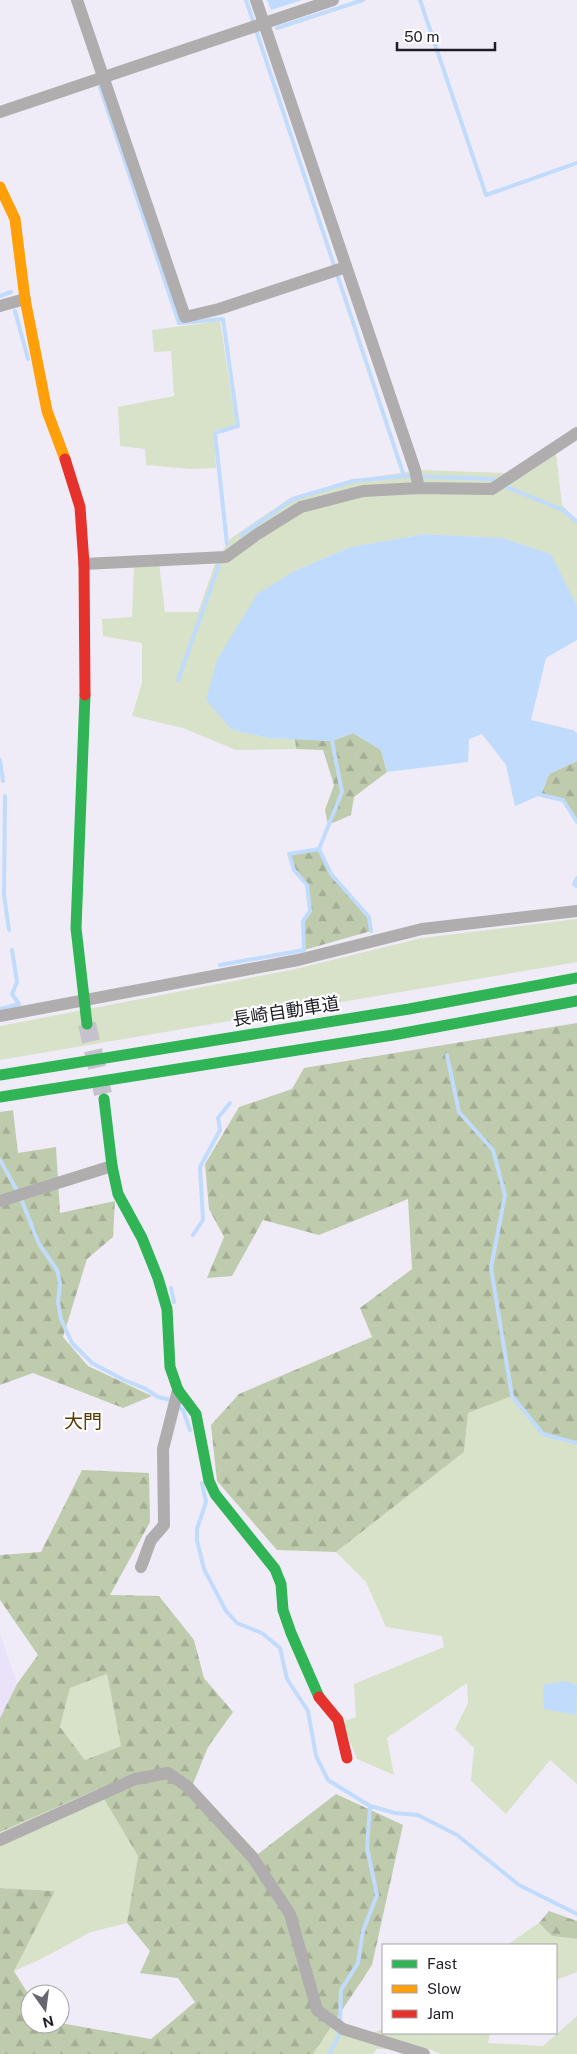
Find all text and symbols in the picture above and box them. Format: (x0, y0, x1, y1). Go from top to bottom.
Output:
scale bar (397, 20, 494, 52)
text: 50 m (404, 28, 439, 45)
street label: 長崎自動車道 (231, 992, 341, 1030)
district label: 大門 (64, 1410, 102, 1432)
legend (382, 1944, 557, 2034)
text: Fast (427, 1955, 457, 1972)
text: Slow (427, 1980, 462, 1997)
north arrow (20, 1984, 70, 2034)
text: Jam (427, 2005, 454, 2022)
text: N (41, 2013, 55, 2031)

